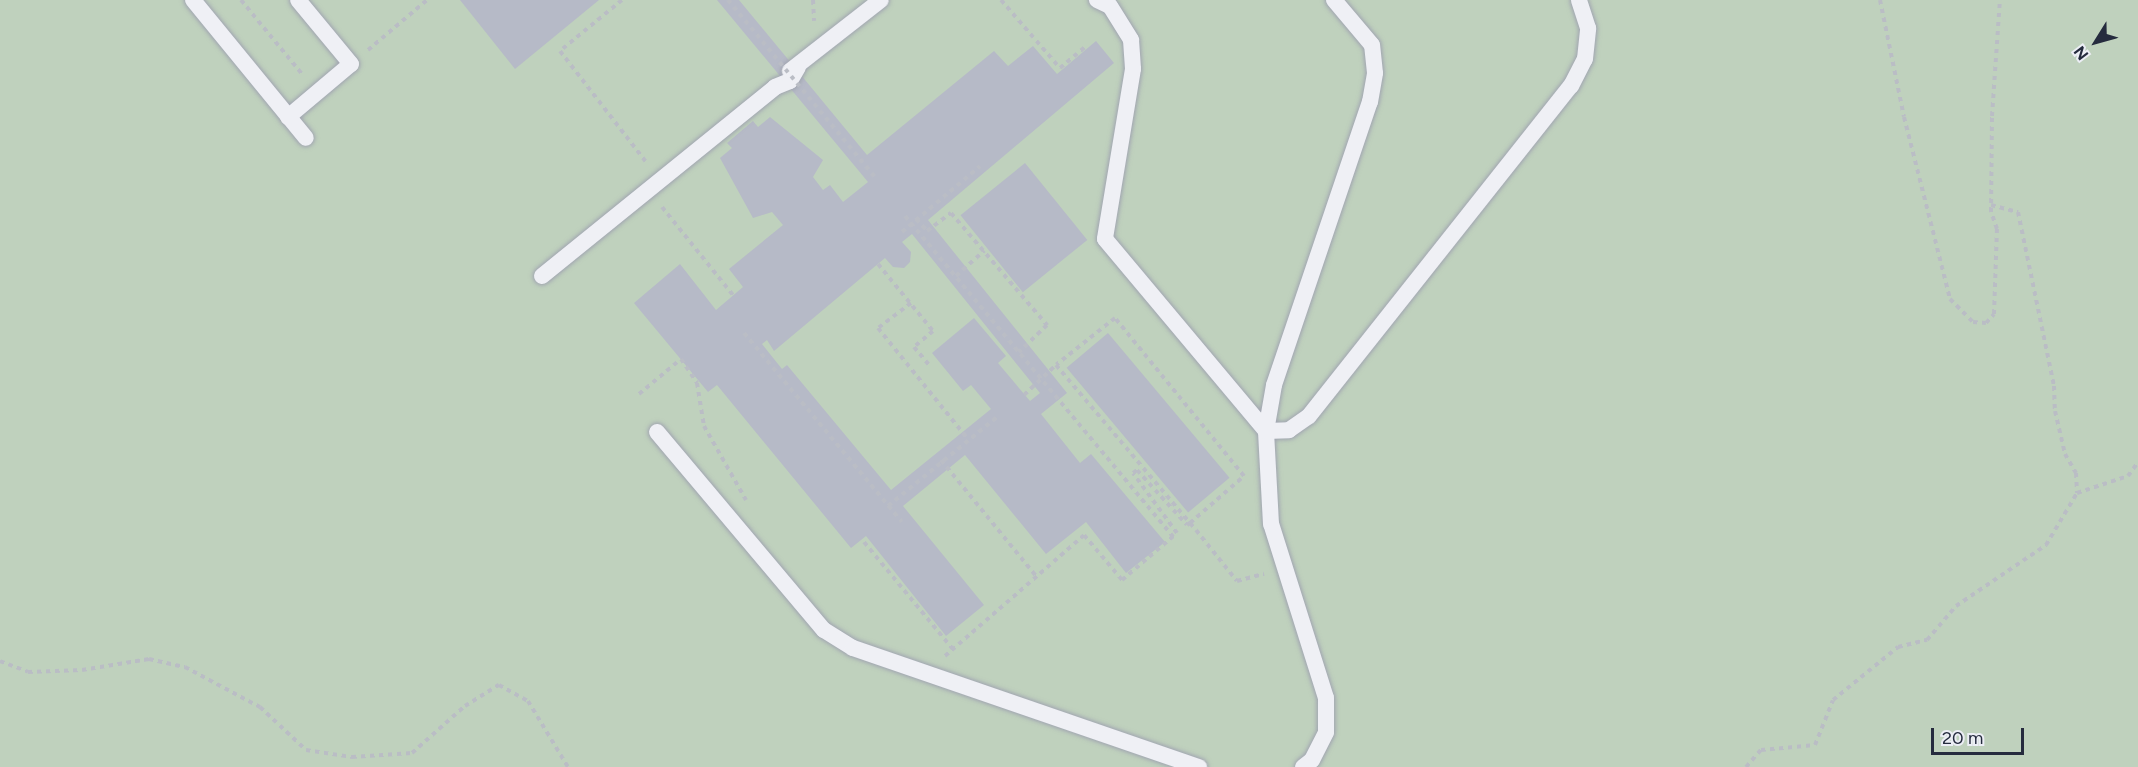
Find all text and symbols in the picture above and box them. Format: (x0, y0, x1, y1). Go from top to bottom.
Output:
north arrow (2066, 12, 2126, 72)
text: N (2070, 42, 2093, 64)
scale bar (1934, 716, 2027, 754)
text: 20 m (1942, 727, 1983, 749)

